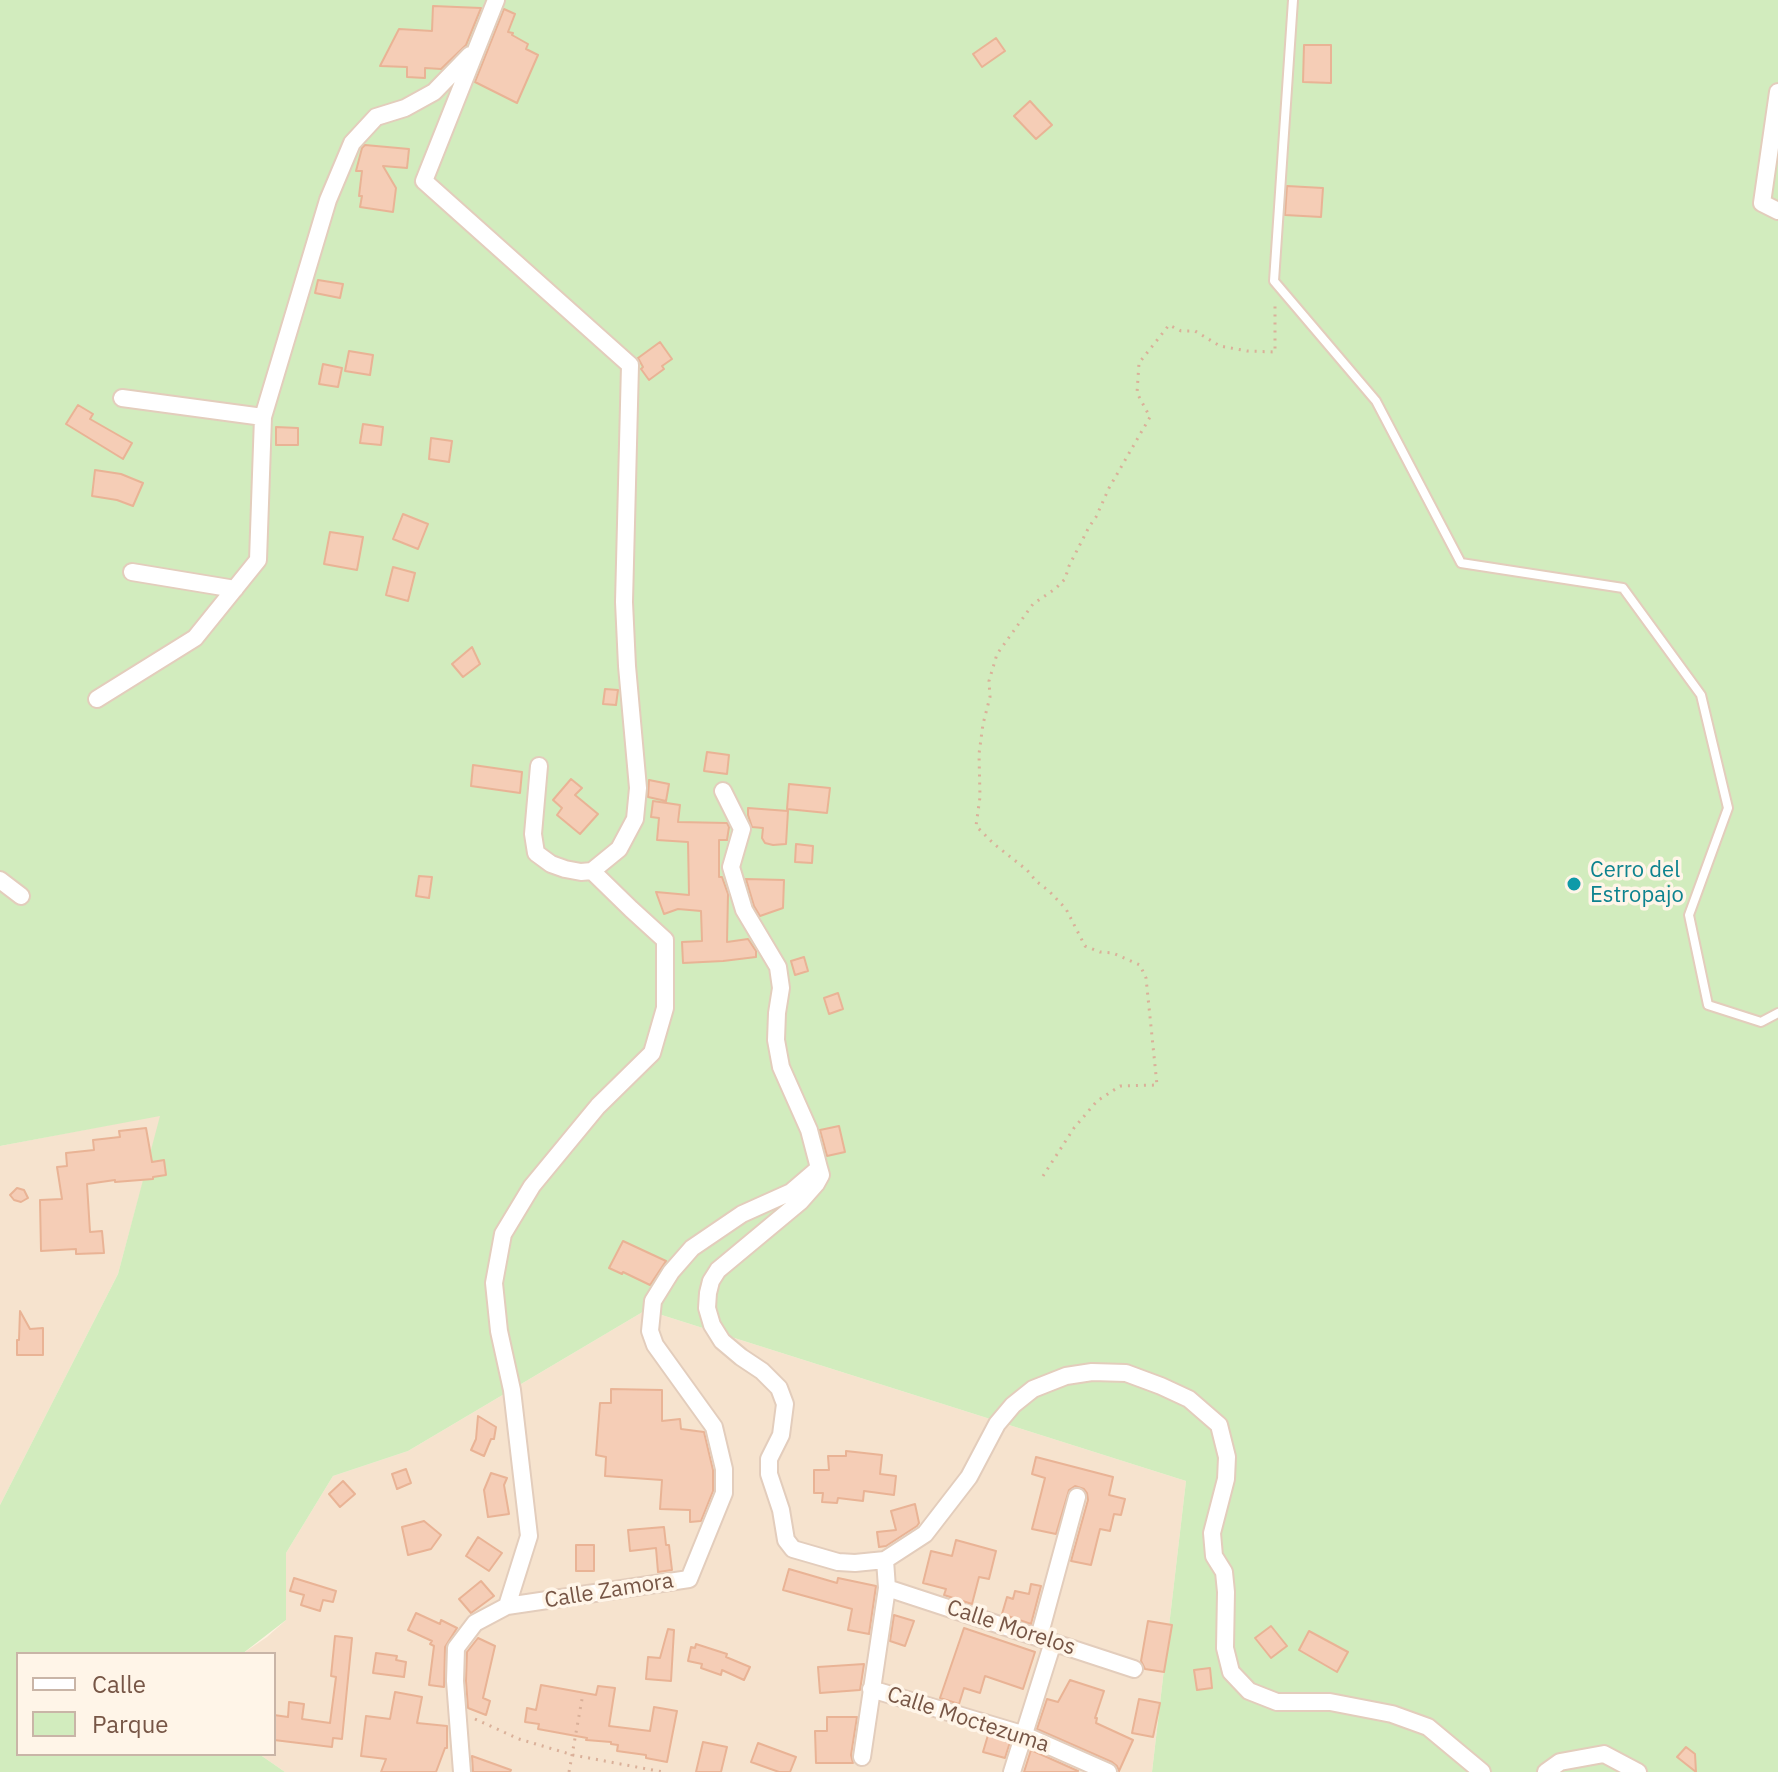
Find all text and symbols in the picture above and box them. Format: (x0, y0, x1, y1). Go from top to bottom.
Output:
place label: Cerro del Estropajo (1590, 858, 1684, 910)
marker: Cerro del Estropajo (1565, 875, 1583, 893)
street label: Calle Zamora (543, 1568, 675, 1614)
street label: Calle Morelos (943, 1595, 1079, 1661)
legend (16, 1652, 276, 1756)
text: Calle (92, 1668, 146, 1700)
street label: Calle Moctezuma (884, 1681, 1052, 1759)
text: Parque (92, 1708, 169, 1740)

